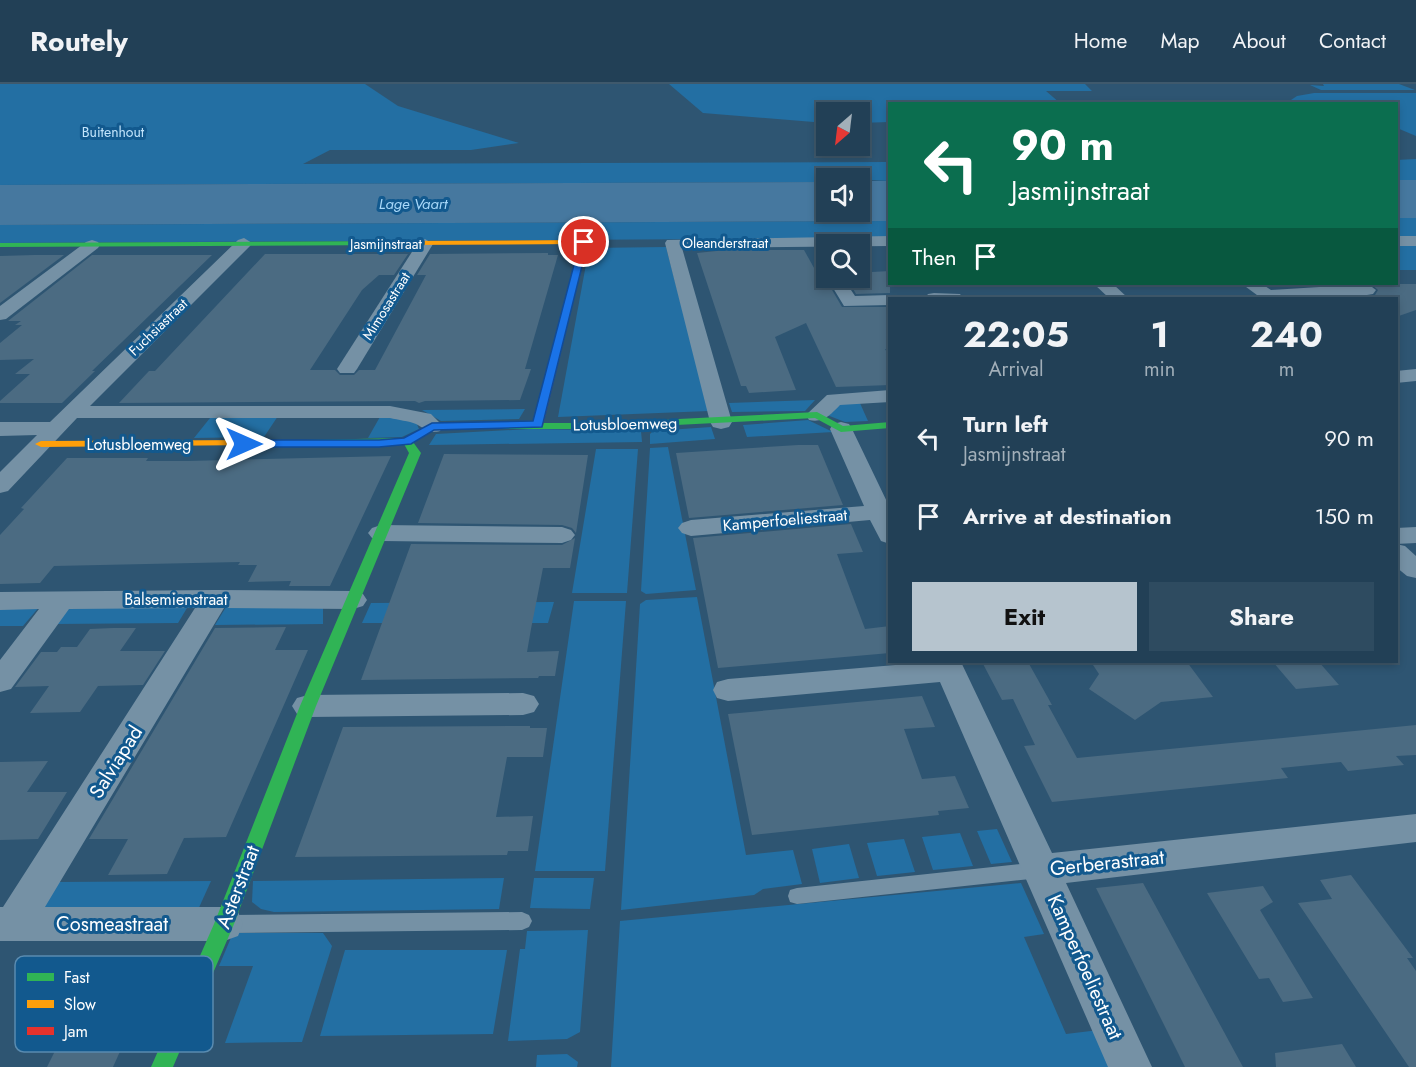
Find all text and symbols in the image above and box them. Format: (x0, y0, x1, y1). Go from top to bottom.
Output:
text: Routely (30, 21, 128, 62)
text: Home (1074, 26, 1127, 56)
text: Map (1160, 26, 1200, 56)
text: About (1233, 26, 1286, 56)
text: Contact (1319, 26, 1386, 56)
north arrow (816, 102, 870, 156)
map controls (816, 102, 870, 288)
text: 90 m (1011, 115, 1114, 176)
park label: Buitenhout (82, 122, 145, 142)
icon: left (912, 126, 990, 204)
button: sound (816, 168, 870, 222)
text: Jasmijnstraat (1011, 171, 1149, 210)
water label: Lage Vaart (379, 193, 449, 215)
pin (558, 216, 609, 267)
icon: arrive (567, 225, 600, 258)
street label: Oleanderstraat (682, 233, 769, 253)
street label: Jasmijnstraat (348, 234, 423, 254)
button: search (816, 234, 870, 288)
icon: arrive (969, 240, 1002, 273)
text: Then (912, 241, 957, 273)
street label: Mimosastraat (357, 268, 415, 344)
street label: Fuchsiastraat (124, 293, 192, 360)
text: 22:05 (963, 308, 1069, 360)
text: 1 (1150, 308, 1169, 360)
text: 240 (1250, 308, 1323, 360)
text: Arrival (988, 355, 1044, 384)
text: min (1144, 355, 1175, 384)
text: m (1279, 355, 1294, 384)
text: Turn left (963, 408, 1048, 440)
position arrow (212, 412, 276, 476)
street label: Lotusbloemweg (572, 412, 678, 436)
icon: left (912, 422, 945, 455)
text: 90 m (1324, 422, 1374, 454)
street label: Lotusbloemweg (87, 433, 191, 456)
text: Jasmijnstraat (963, 440, 1066, 469)
icon: arrive (912, 500, 945, 533)
text: Arrive at destination (963, 500, 1172, 532)
text: 150 m (1315, 500, 1374, 532)
street label: Kamperfoeliestraat (722, 503, 848, 537)
button: Exit (912, 582, 1137, 651)
button: Share (1149, 582, 1374, 651)
street label: Balsemienstraat (124, 588, 228, 611)
street label: Salviapad (82, 720, 150, 804)
street label: Asterstraat (209, 841, 267, 933)
street label: Gerberastraat (1048, 843, 1166, 883)
street label: Kamperfoeliestraat (1040, 890, 1130, 1044)
street label: Cosmeastraat (56, 910, 168, 939)
legend (15, 956, 213, 1052)
text: Fast (64, 966, 90, 989)
text: Slow (64, 993, 96, 1016)
text: Jam (62, 1020, 88, 1043)

